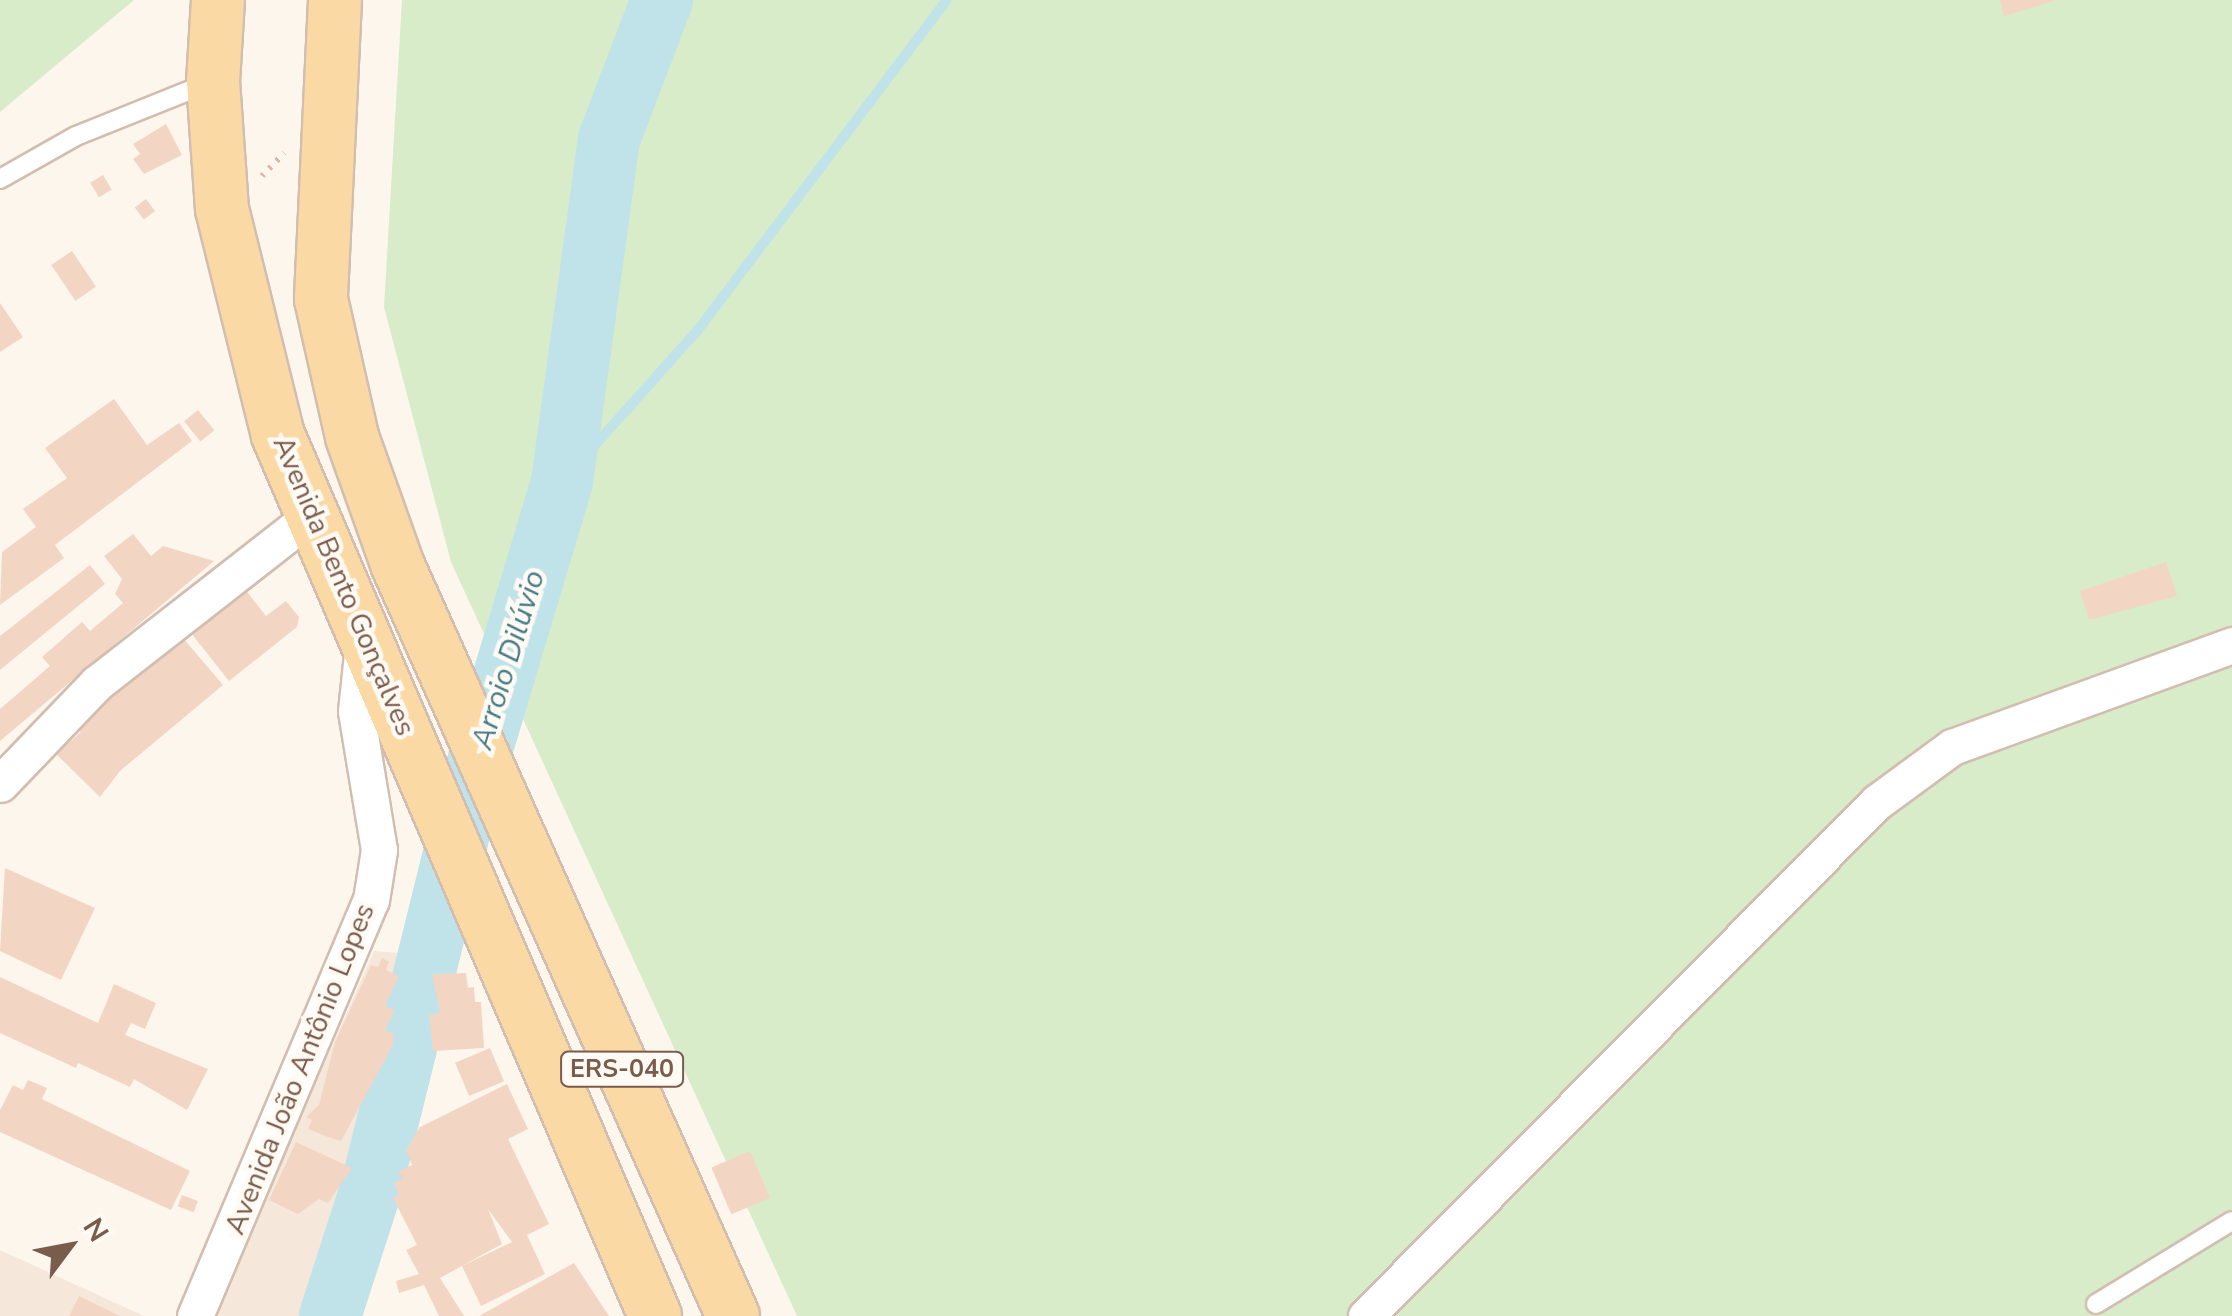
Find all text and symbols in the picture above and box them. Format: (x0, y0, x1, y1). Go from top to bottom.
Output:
street label: Avenida Bento Gonçalves (266, 431, 422, 741)
water label: Arroio Dilúvio (465, 566, 553, 754)
street label: Avenida João Antônio Lopes (218, 899, 382, 1239)
road number: ERS-040 (560, 1049, 684, 1089)
north arrow (20, 1196, 120, 1296)
text: N (74, 1211, 117, 1249)

